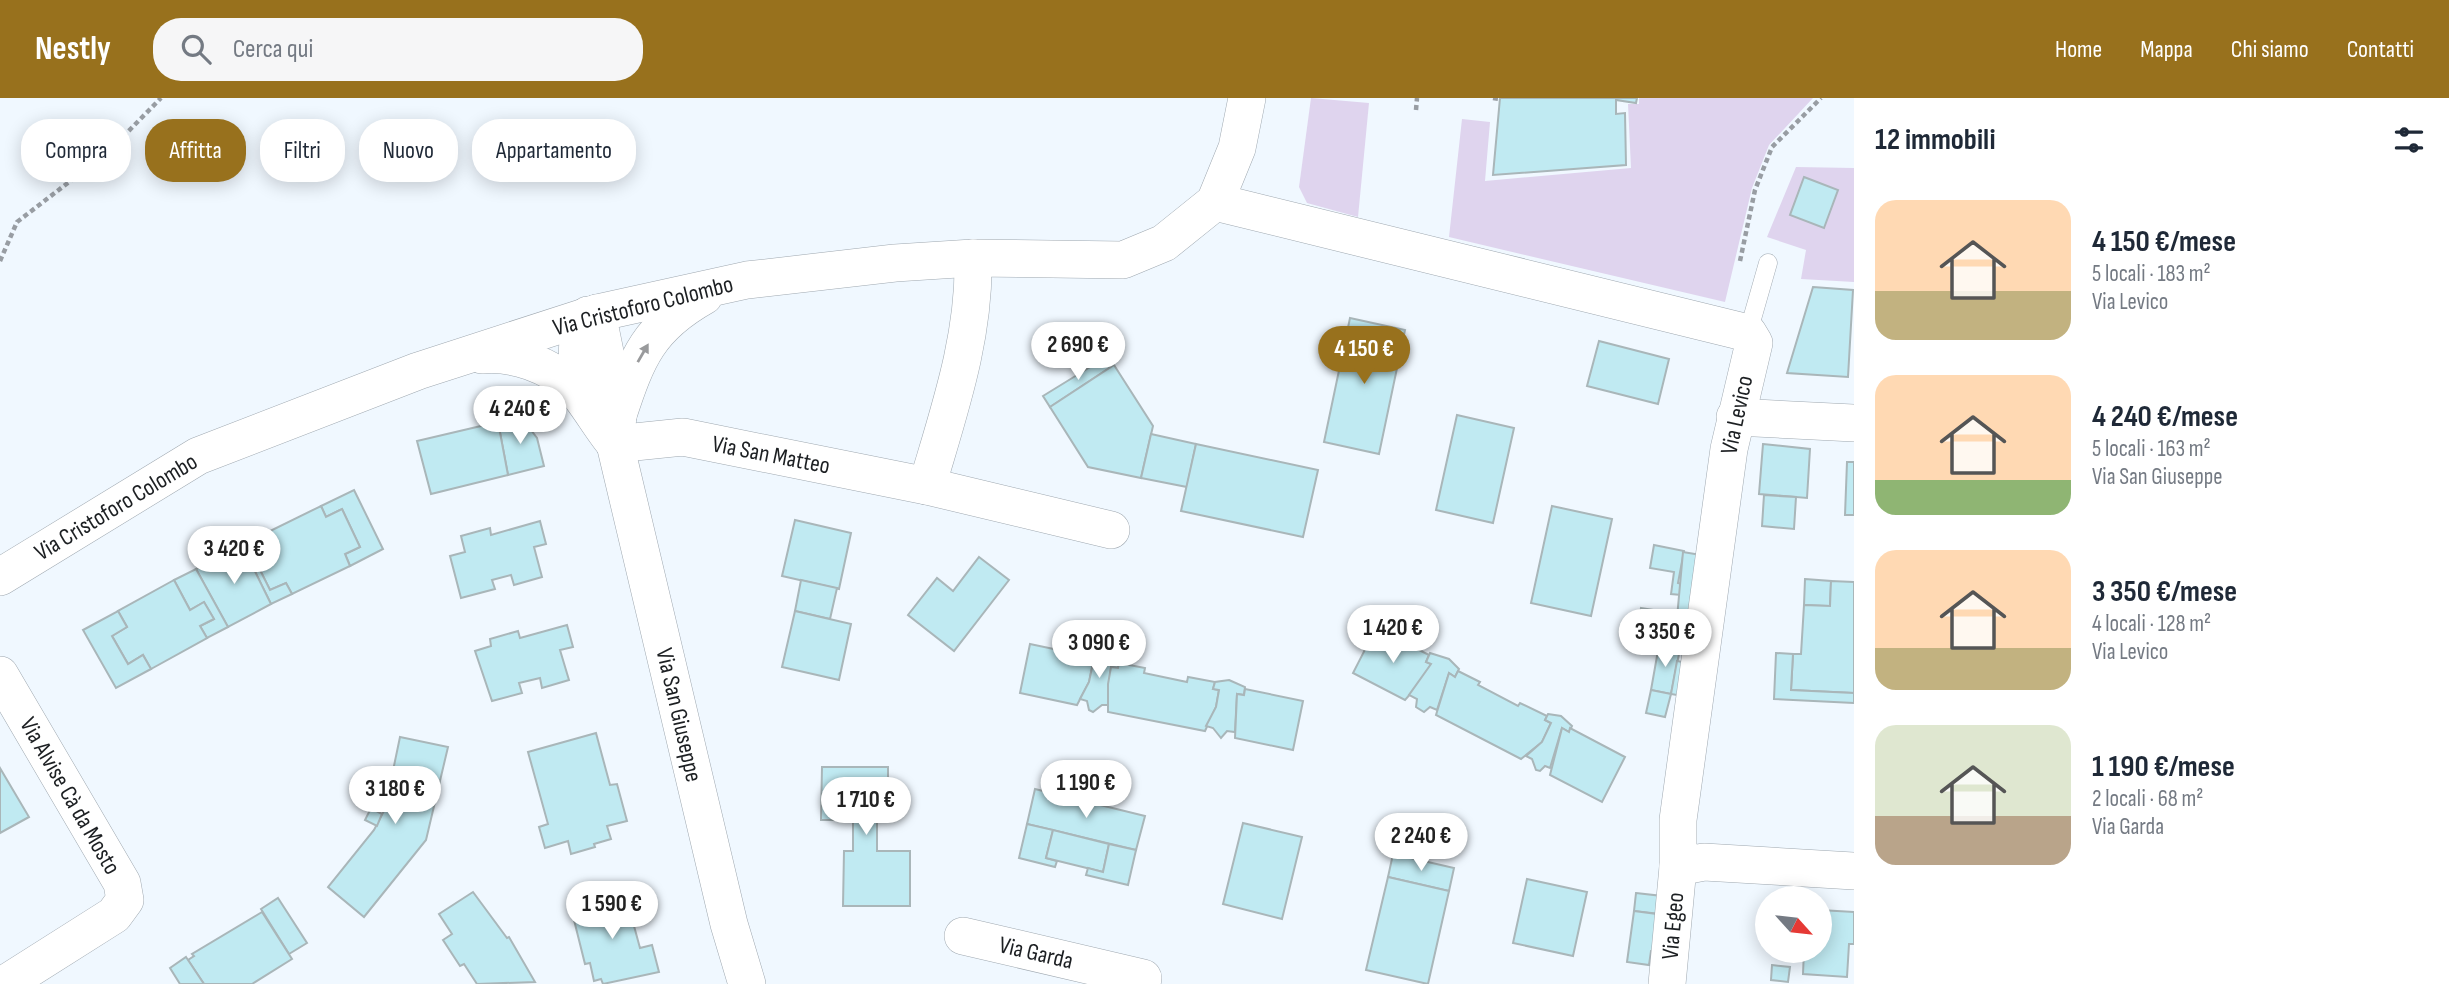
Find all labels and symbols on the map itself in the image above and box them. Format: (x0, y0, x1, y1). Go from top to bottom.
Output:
street label: Via Cristoforo Colombo (550, 270, 736, 342)
pin: 2 690 € (1013, 322, 1143, 382)
pin: 4 150 € (1299, 327, 1429, 386)
one-way arrow (637, 343, 649, 362)
street label: Via Levico (1715, 373, 1759, 457)
pin: 4 240 € (455, 386, 585, 446)
street label: Via San Matteo (710, 429, 832, 481)
street label: Via Cristoforo Colombo (29, 447, 203, 567)
pin: 3 420 € (169, 526, 299, 586)
pin: 1 420 € (1328, 606, 1458, 665)
pin: 3 350 € (1600, 610, 1730, 669)
pin: 3 090 € (1034, 620, 1164, 680)
street label: Via San Giuseppe (650, 645, 708, 785)
street label: Via Alvise Cà da Mosto (13, 712, 127, 880)
pin: 1 190 € (1021, 760, 1151, 820)
pin: 3 180 € (330, 766, 460, 826)
pin: 1 710 € (801, 778, 931, 837)
pin: 2 240 € (1356, 814, 1486, 873)
pin: 1 590 € (547, 882, 677, 941)
north arrow (1755, 886, 1832, 962)
street label: Via Egeo (1656, 891, 1690, 961)
street label: Via Garda (996, 930, 1076, 976)

